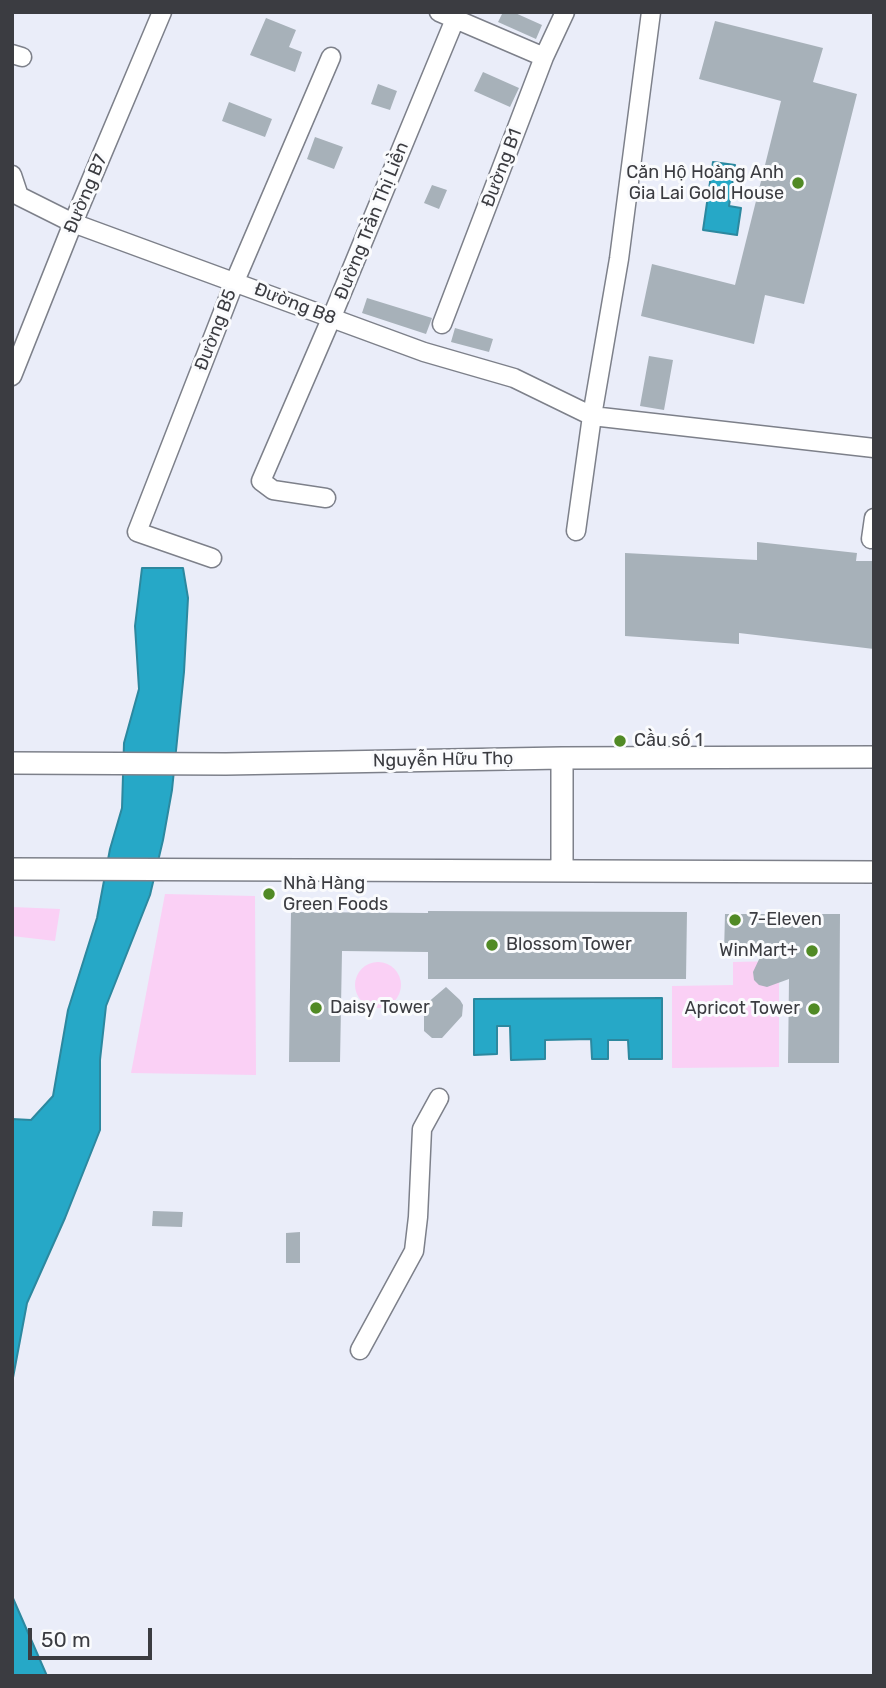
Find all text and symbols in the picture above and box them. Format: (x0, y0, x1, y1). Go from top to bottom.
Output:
street label: Đường B1 (477, 126, 527, 210)
street label: Đường Trần Thị Liền (330, 139, 414, 303)
street label: Đường B7 (60, 151, 112, 237)
place label: Căn Hộ Hoàng Anh Gia Lai Gold House (626, 162, 784, 204)
marker: Căn Hộ Hoàng Anh Gia Lai Gold House (790, 175, 806, 191)
street label: Đường B8 (251, 279, 339, 329)
street label: Đường B5 (191, 286, 241, 374)
place label: Cầu số 1 (634, 730, 703, 752)
marker: Cầu số 1 (612, 733, 628, 749)
street label: Nguyễn Hữu Thọ (373, 748, 513, 772)
place label: Nhà Hàng Green Foods (283, 873, 388, 916)
marker: Nhà Hàng Green Foods (261, 886, 277, 902)
place label: 7-Eleven (749, 909, 822, 931)
marker: 7-Eleven (727, 912, 743, 928)
place label: Blossom Tower (506, 934, 632, 956)
marker: Blossom Tower (484, 937, 500, 953)
place label: WinMart+ (719, 940, 798, 962)
marker: WinMart+ (804, 943, 820, 959)
place label: Daisy Tower (330, 997, 430, 1019)
place label: Apricot Tower (684, 998, 800, 1020)
marker: Daisy Tower (308, 1000, 324, 1016)
marker: Apricot Tower (806, 1001, 822, 1017)
scale bar (32, 1614, 156, 1658)
text: 50 m (41, 1627, 91, 1652)

